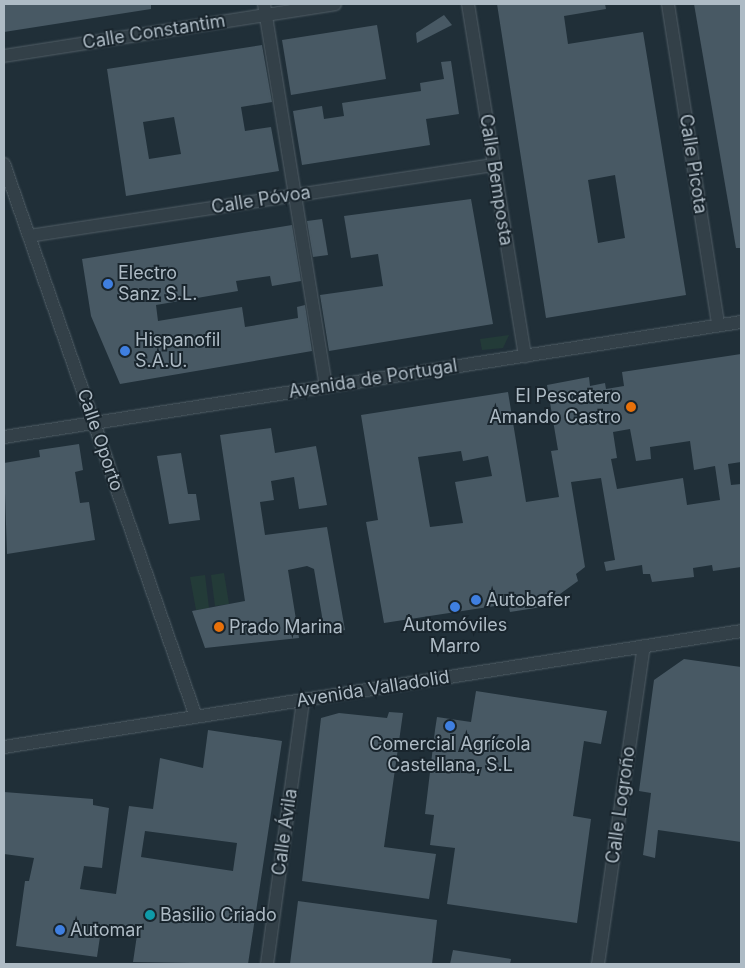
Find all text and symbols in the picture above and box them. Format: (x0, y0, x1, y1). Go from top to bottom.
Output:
street label: Calle Constantim (81, 10, 227, 54)
street label: Calle Bemposta (475, 113, 517, 247)
street label: Calle Picota (674, 113, 712, 215)
street label: Calle Póvoa (210, 181, 312, 219)
place label: Electro Sanz S.L. (118, 263, 197, 306)
marker: Electro Sanz S.L. (102, 278, 114, 290)
place label: Hispanofil S.A.U. (135, 330, 220, 372)
marker: Hispanofil S.A.U. (119, 345, 131, 357)
street label: Avenida de Portugal (287, 355, 459, 403)
street label: Calle Oporto (72, 386, 128, 494)
place label: El Pescatero Amando Castro (489, 386, 621, 428)
marker: El Pescatero Amando Castro (625, 401, 637, 413)
place label: Autobafer (486, 589, 570, 611)
marker: Autobafer (470, 594, 482, 606)
marker: Automóviles Marro (449, 601, 461, 613)
place label: Automóviles Marro (403, 615, 507, 658)
place label: Prado Marina (229, 616, 343, 638)
marker: Prado Marina (213, 621, 225, 633)
street label: Avenida Valladolid (295, 666, 451, 712)
marker: Comercial Agrícola Castellana, S.L (444, 720, 456, 732)
place label: Comercial Agrícola Castellana, S.L (369, 734, 531, 776)
street label: Calle Logroño (602, 745, 640, 865)
street label: Calle Ávila (268, 787, 302, 877)
place label: Basilio Criado (160, 904, 277, 926)
marker: Basilio Criado (144, 909, 156, 921)
place label: Automar (70, 919, 142, 941)
marker: Automar (54, 924, 66, 936)

